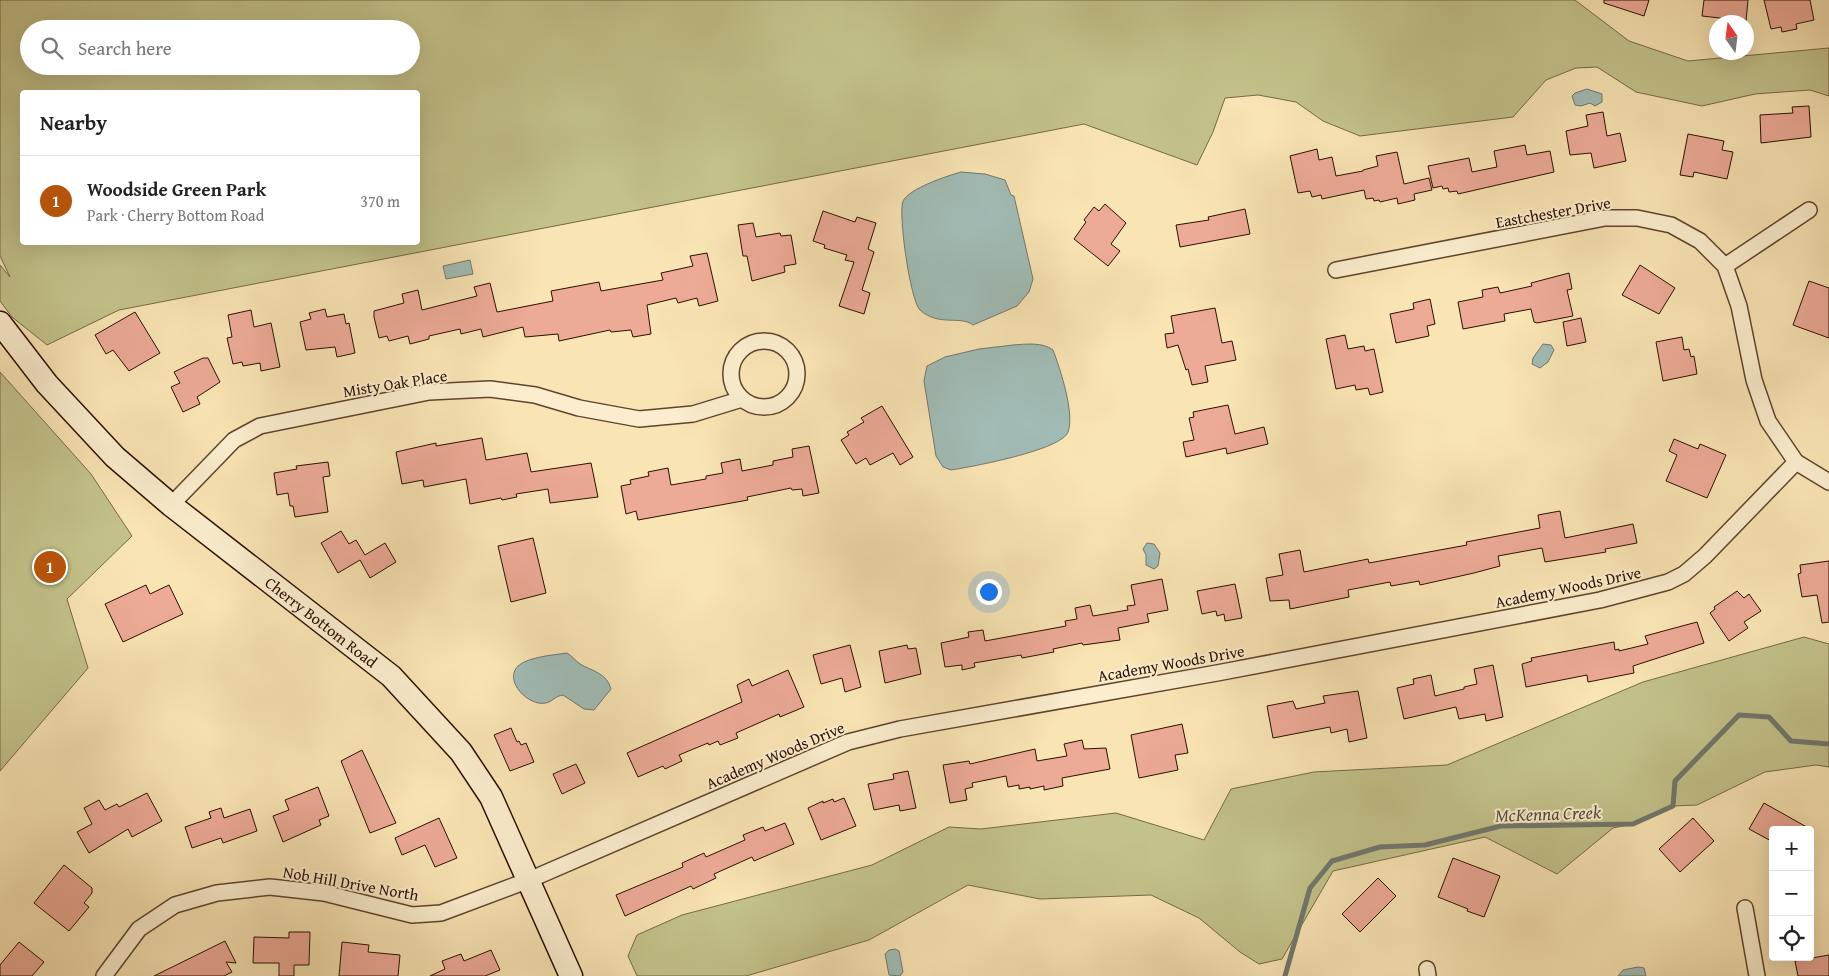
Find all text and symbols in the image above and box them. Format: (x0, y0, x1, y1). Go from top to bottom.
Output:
north arrow (1709, 15, 1754, 60)
search box (20, 20, 420, 75)
icon: search (38, 34, 66, 62)
text: Search here (78, 34, 172, 62)
text: Nearby (40, 107, 107, 138)
text: Woodside Green Park (87, 175, 266, 203)
text: 1 (52, 189, 60, 213)
text: 370 m (360, 189, 400, 213)
street label: Eastchester Drive (1494, 190, 1612, 234)
text: Park · Cherry Bottom Road (87, 203, 264, 227)
street label: Misty Oak Place (341, 363, 449, 403)
pin: 1 (34, 548, 66, 586)
street label: Academy Woods Drive (1493, 560, 1643, 614)
street label: Cherry Bottom Road (260, 570, 383, 674)
your location (976, 579, 1002, 605)
street label: Academy Woods Drive (1096, 638, 1246, 688)
street label: Academy Woods Drive (702, 715, 848, 795)
water label: McKenna Creek (1495, 798, 1602, 829)
map controls (1769, 826, 1814, 961)
button: + (1769, 826, 1814, 871)
street label: Nob Hill Drive North (281, 859, 421, 907)
button: − (1769, 871, 1814, 916)
button: locate (1769, 916, 1814, 961)

